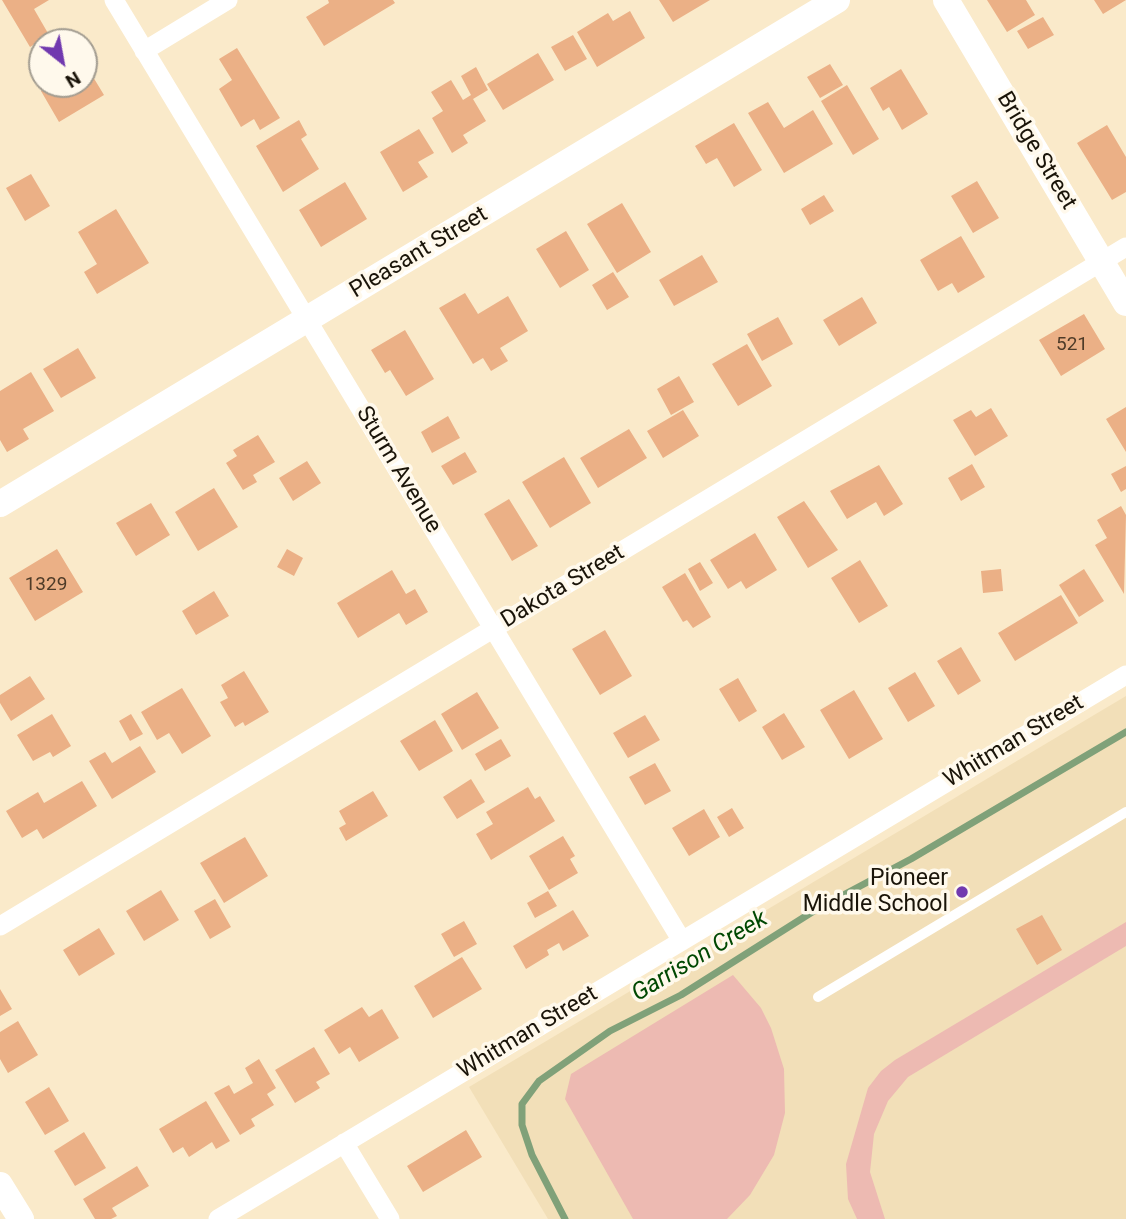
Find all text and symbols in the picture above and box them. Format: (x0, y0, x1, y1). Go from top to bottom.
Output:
north arrow (28, 28, 98, 98)
text: N (61, 66, 85, 93)
street label: Bridge Street (990, 87, 1082, 215)
street label: Pleasant Street (345, 201, 493, 305)
house number: 521 (1056, 334, 1088, 356)
street label: Sturm Avenue (349, 402, 447, 538)
street label: Dakota Street (496, 539, 630, 635)
house number: 1329 (25, 574, 67, 596)
street label: Whitman Street (939, 689, 1089, 795)
place label: Pioneer Middle School (803, 865, 948, 919)
marker: Pioneer Middle School (954, 884, 970, 900)
water label: Garrison Creek (627, 905, 773, 1009)
street label: Whitman Street (453, 980, 603, 1086)

